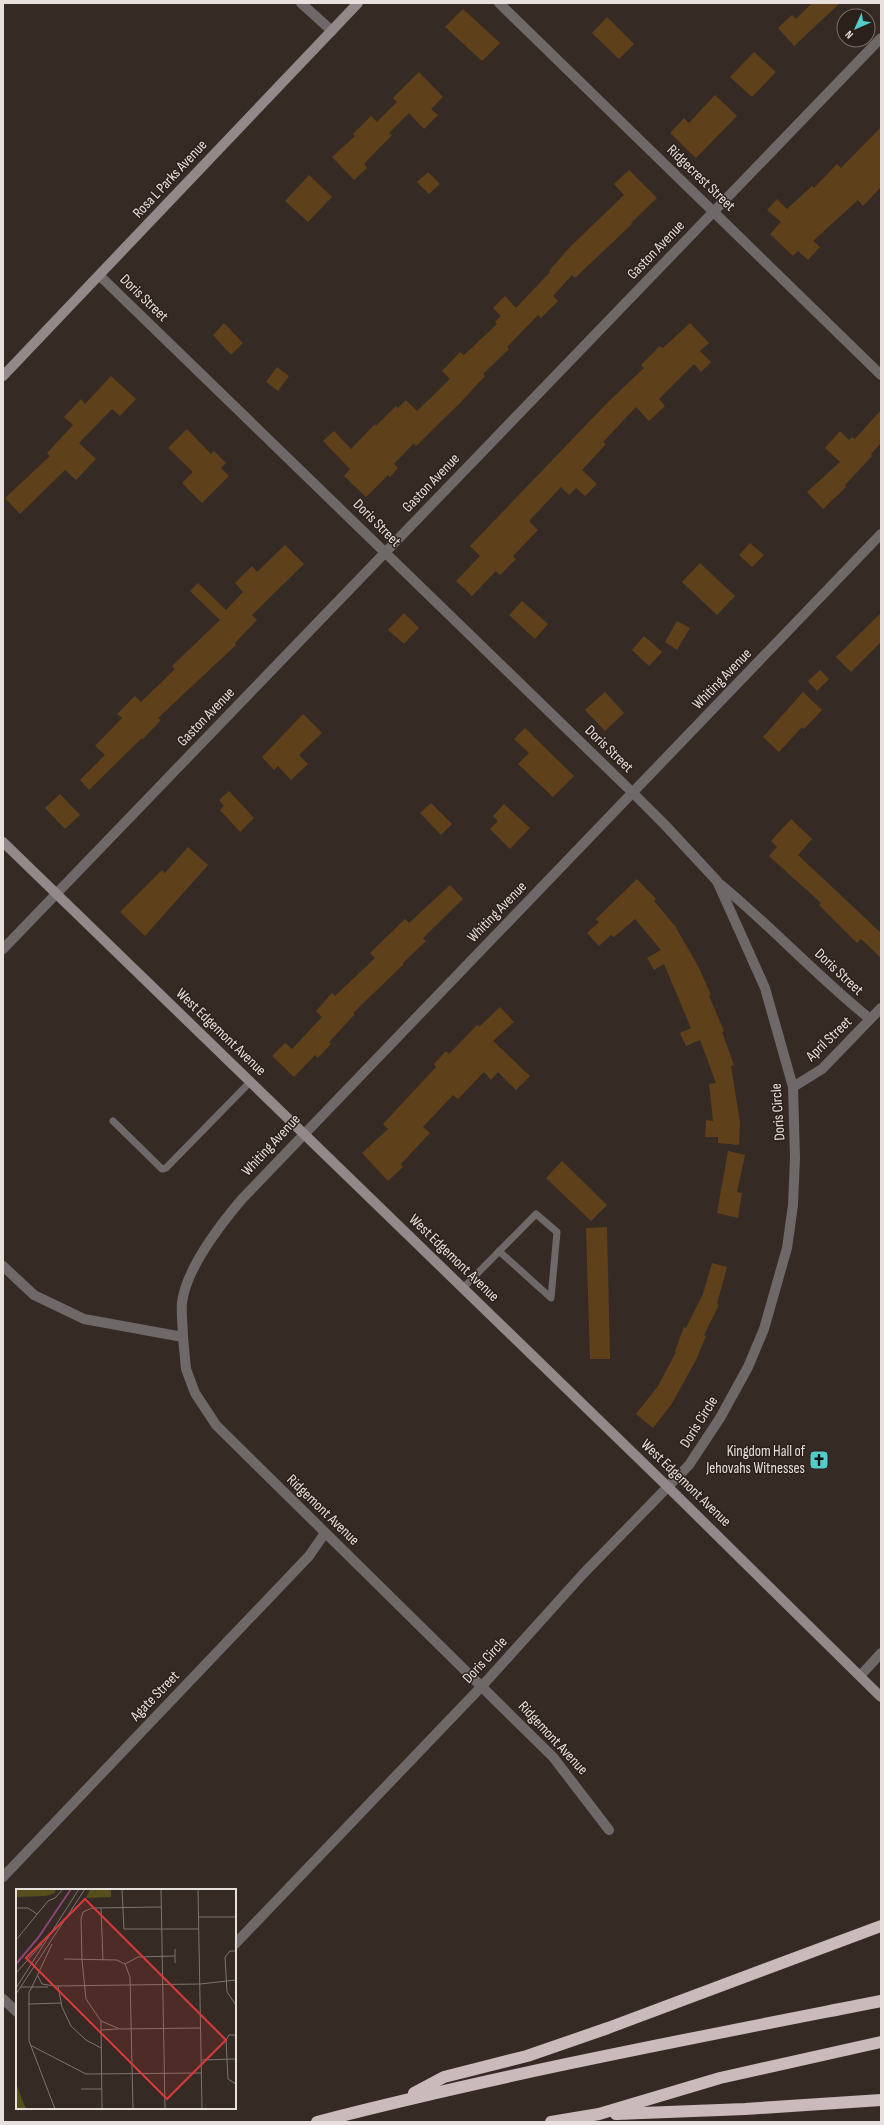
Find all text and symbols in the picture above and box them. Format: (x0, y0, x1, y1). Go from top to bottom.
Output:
north arrow (836, 8, 876, 48)
text: N (843, 28, 856, 41)
street label: Rosa L Parks Avenue (129, 136, 211, 222)
street label: Ridgecrest Street (663, 141, 740, 216)
street label: Gaston Avenue (623, 217, 689, 283)
street label: Doris Street (116, 270, 173, 326)
street label: Gaston Avenue (398, 450, 464, 516)
street label: Doris Street (349, 495, 405, 551)
street label: Whiting Avenue (688, 644, 756, 714)
street label: Gaston Avenue (173, 684, 239, 750)
street label: Doris Street (581, 721, 638, 777)
street label: Whiting Avenue (463, 877, 531, 947)
street label: Doris Street (811, 945, 868, 1000)
street label: West Edgemont Avenue (172, 984, 270, 1080)
street label: April Street (801, 1012, 856, 1066)
street label: Doris Circle (767, 1083, 789, 1141)
street label: Whiting Avenue (238, 1110, 304, 1180)
street label: West Edgemont Avenue (405, 1210, 503, 1306)
street label: Doris Circle (676, 1393, 722, 1451)
street label: West Edgemont Avenue (637, 1435, 735, 1531)
place label: Kingdom Hall of Jehovahs Witnesses (705, 1442, 806, 1478)
church icon: Kingdom Hall of Jehovahs Witnesses (808, 1449, 830, 1471)
street label: Ridgemont Avenue (283, 1471, 363, 1549)
street label: Doris Circle (458, 1633, 512, 1687)
street label: Agate Street (126, 1667, 184, 1726)
street label: Ridgemont Avenue (514, 1697, 592, 1779)
inset map (16, 1889, 236, 2109)

